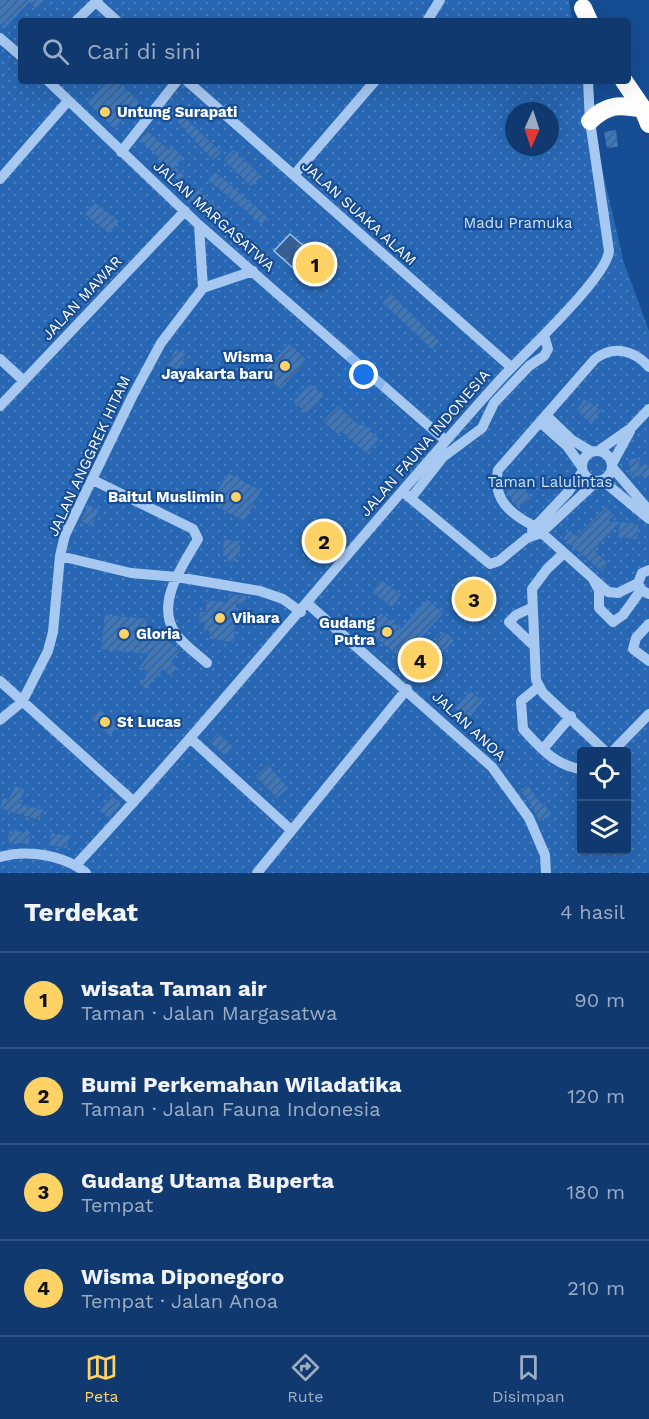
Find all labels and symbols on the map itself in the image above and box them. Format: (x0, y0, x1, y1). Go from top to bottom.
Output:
north arrow (505, 102, 559, 156)
place label: Untung Surapati (117, 103, 237, 121)
marker: Untung Surapati (98, 105, 112, 119)
street label: JALAN MARGASATWA (150, 157, 278, 275)
street label: JALAN SUAKA ALAM (298, 157, 420, 269)
park label: Madu Pramuka (464, 214, 573, 232)
pin: 1 (296, 242, 334, 286)
street label: JALAN MAWAR (38, 252, 126, 344)
place label: Wisma Jayakarta baru (161, 348, 273, 383)
marker: Wisma Jayakarta baru (278, 359, 292, 373)
your location (349, 360, 378, 389)
street label: JALAN FAUNA INDONESIA (356, 366, 494, 520)
street label: JALAN ANGGREK HITAM (44, 373, 134, 539)
park label: Taman Lalulintas (488, 473, 613, 491)
place label: Baitul Muslimin (108, 488, 224, 506)
marker: Baitul Muslimin (229, 490, 243, 504)
pin: 2 (304, 518, 344, 564)
pin: 3 (454, 576, 494, 622)
place label: Vihara (232, 609, 280, 627)
marker: Vihara (213, 611, 227, 625)
place label: Gudang Putra (319, 614, 376, 649)
place label: Gloria (136, 625, 181, 643)
marker: Gudang Putra (380, 625, 394, 639)
marker: Gloria (117, 627, 131, 641)
pin: 4 (400, 638, 440, 682)
street label: JALAN ANOA (428, 687, 510, 765)
place label: St Lucas (117, 713, 181, 731)
marker: St Lucas (98, 715, 112, 729)

